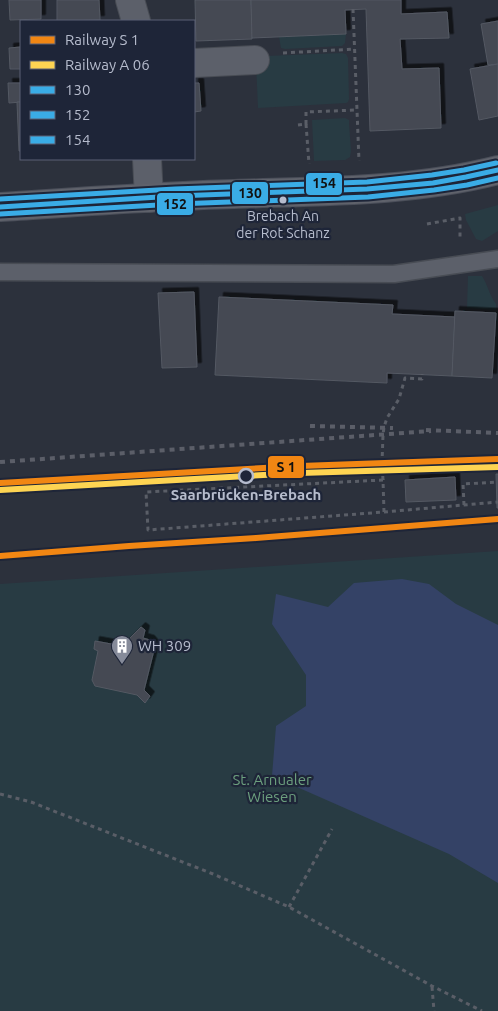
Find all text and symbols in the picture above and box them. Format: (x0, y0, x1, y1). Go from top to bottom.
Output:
legend (20, 20, 195, 160)
text: Railway S 1 (65, 31, 139, 48)
text: Railway A 06 (65, 56, 150, 73)
text: 130 (65, 81, 90, 98)
text: 152 (65, 106, 90, 123)
text: 154 (65, 131, 90, 148)
line badge: 154 (305, 172, 343, 196)
text: 154 (312, 175, 336, 191)
line badge: 130 (231, 181, 269, 205)
text: 130 (238, 185, 262, 201)
line badge: 152 (156, 192, 194, 216)
marker: Brebach An der Rot Schanz (278, 195, 288, 205)
text: 152 (163, 196, 187, 212)
place label: Brebach An der Rot Schanz (236, 208, 330, 241)
line badge: S 1 (267, 455, 305, 479)
text: S 1 (276, 459, 296, 475)
marker: Saarbrücken-Brebach (238, 468, 254, 484)
place label: Saarbrücken-Brebach (171, 486, 321, 503)
building icon: WH 309 (110, 634, 134, 665)
place label: WH 309 (138, 637, 191, 654)
park label: St. Arnualer Wiesen (232, 771, 312, 805)

